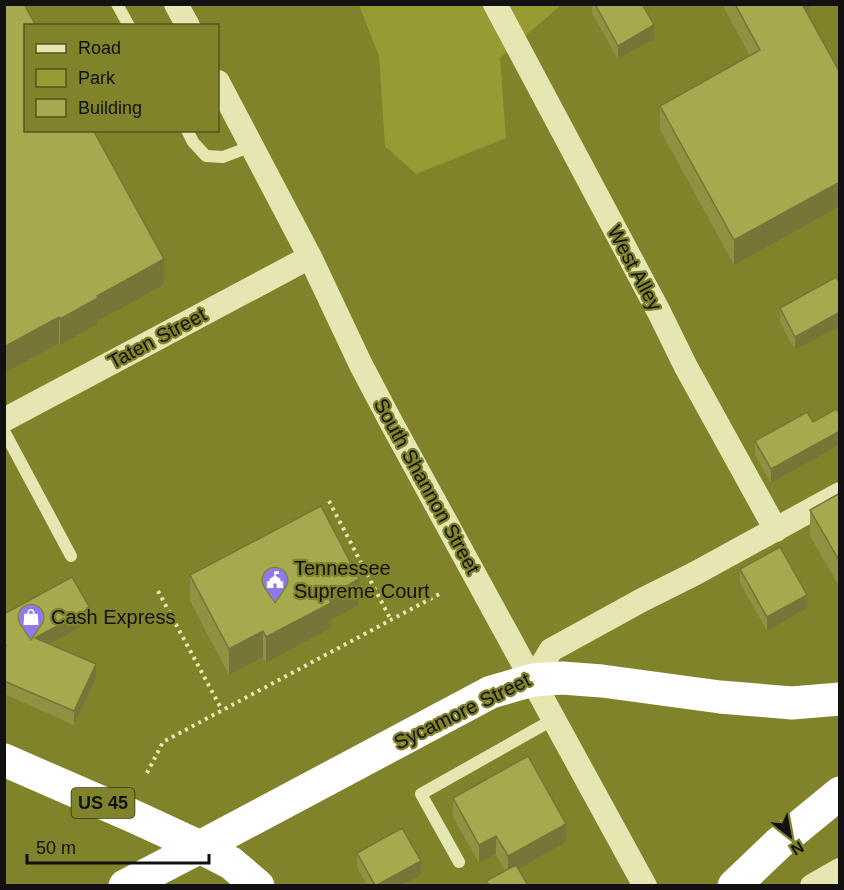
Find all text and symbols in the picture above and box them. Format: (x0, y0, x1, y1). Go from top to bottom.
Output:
legend (24, 24, 219, 132)
text: Road (78, 38, 121, 58)
text: Park (78, 68, 116, 88)
text: Building (78, 98, 142, 118)
street label: West Alley (603, 222, 667, 314)
street label: Taten Street (104, 303, 210, 373)
street label: South Shannon Street (370, 395, 485, 578)
place label: Tennessee Supreme Court (294, 557, 430, 602)
public building icon: Tennessee Supreme Court (260, 565, 290, 603)
shop icon: Cash Express (16, 602, 46, 640)
place label: Cash Express (51, 606, 176, 628)
street label: Sycamore Street (390, 668, 534, 754)
road number: US 45 (72, 788, 134, 818)
north arrow (760, 806, 820, 866)
scale bar (27, 827, 208, 865)
text: 50 m (36, 838, 76, 858)
text: N (788, 838, 807, 859)

